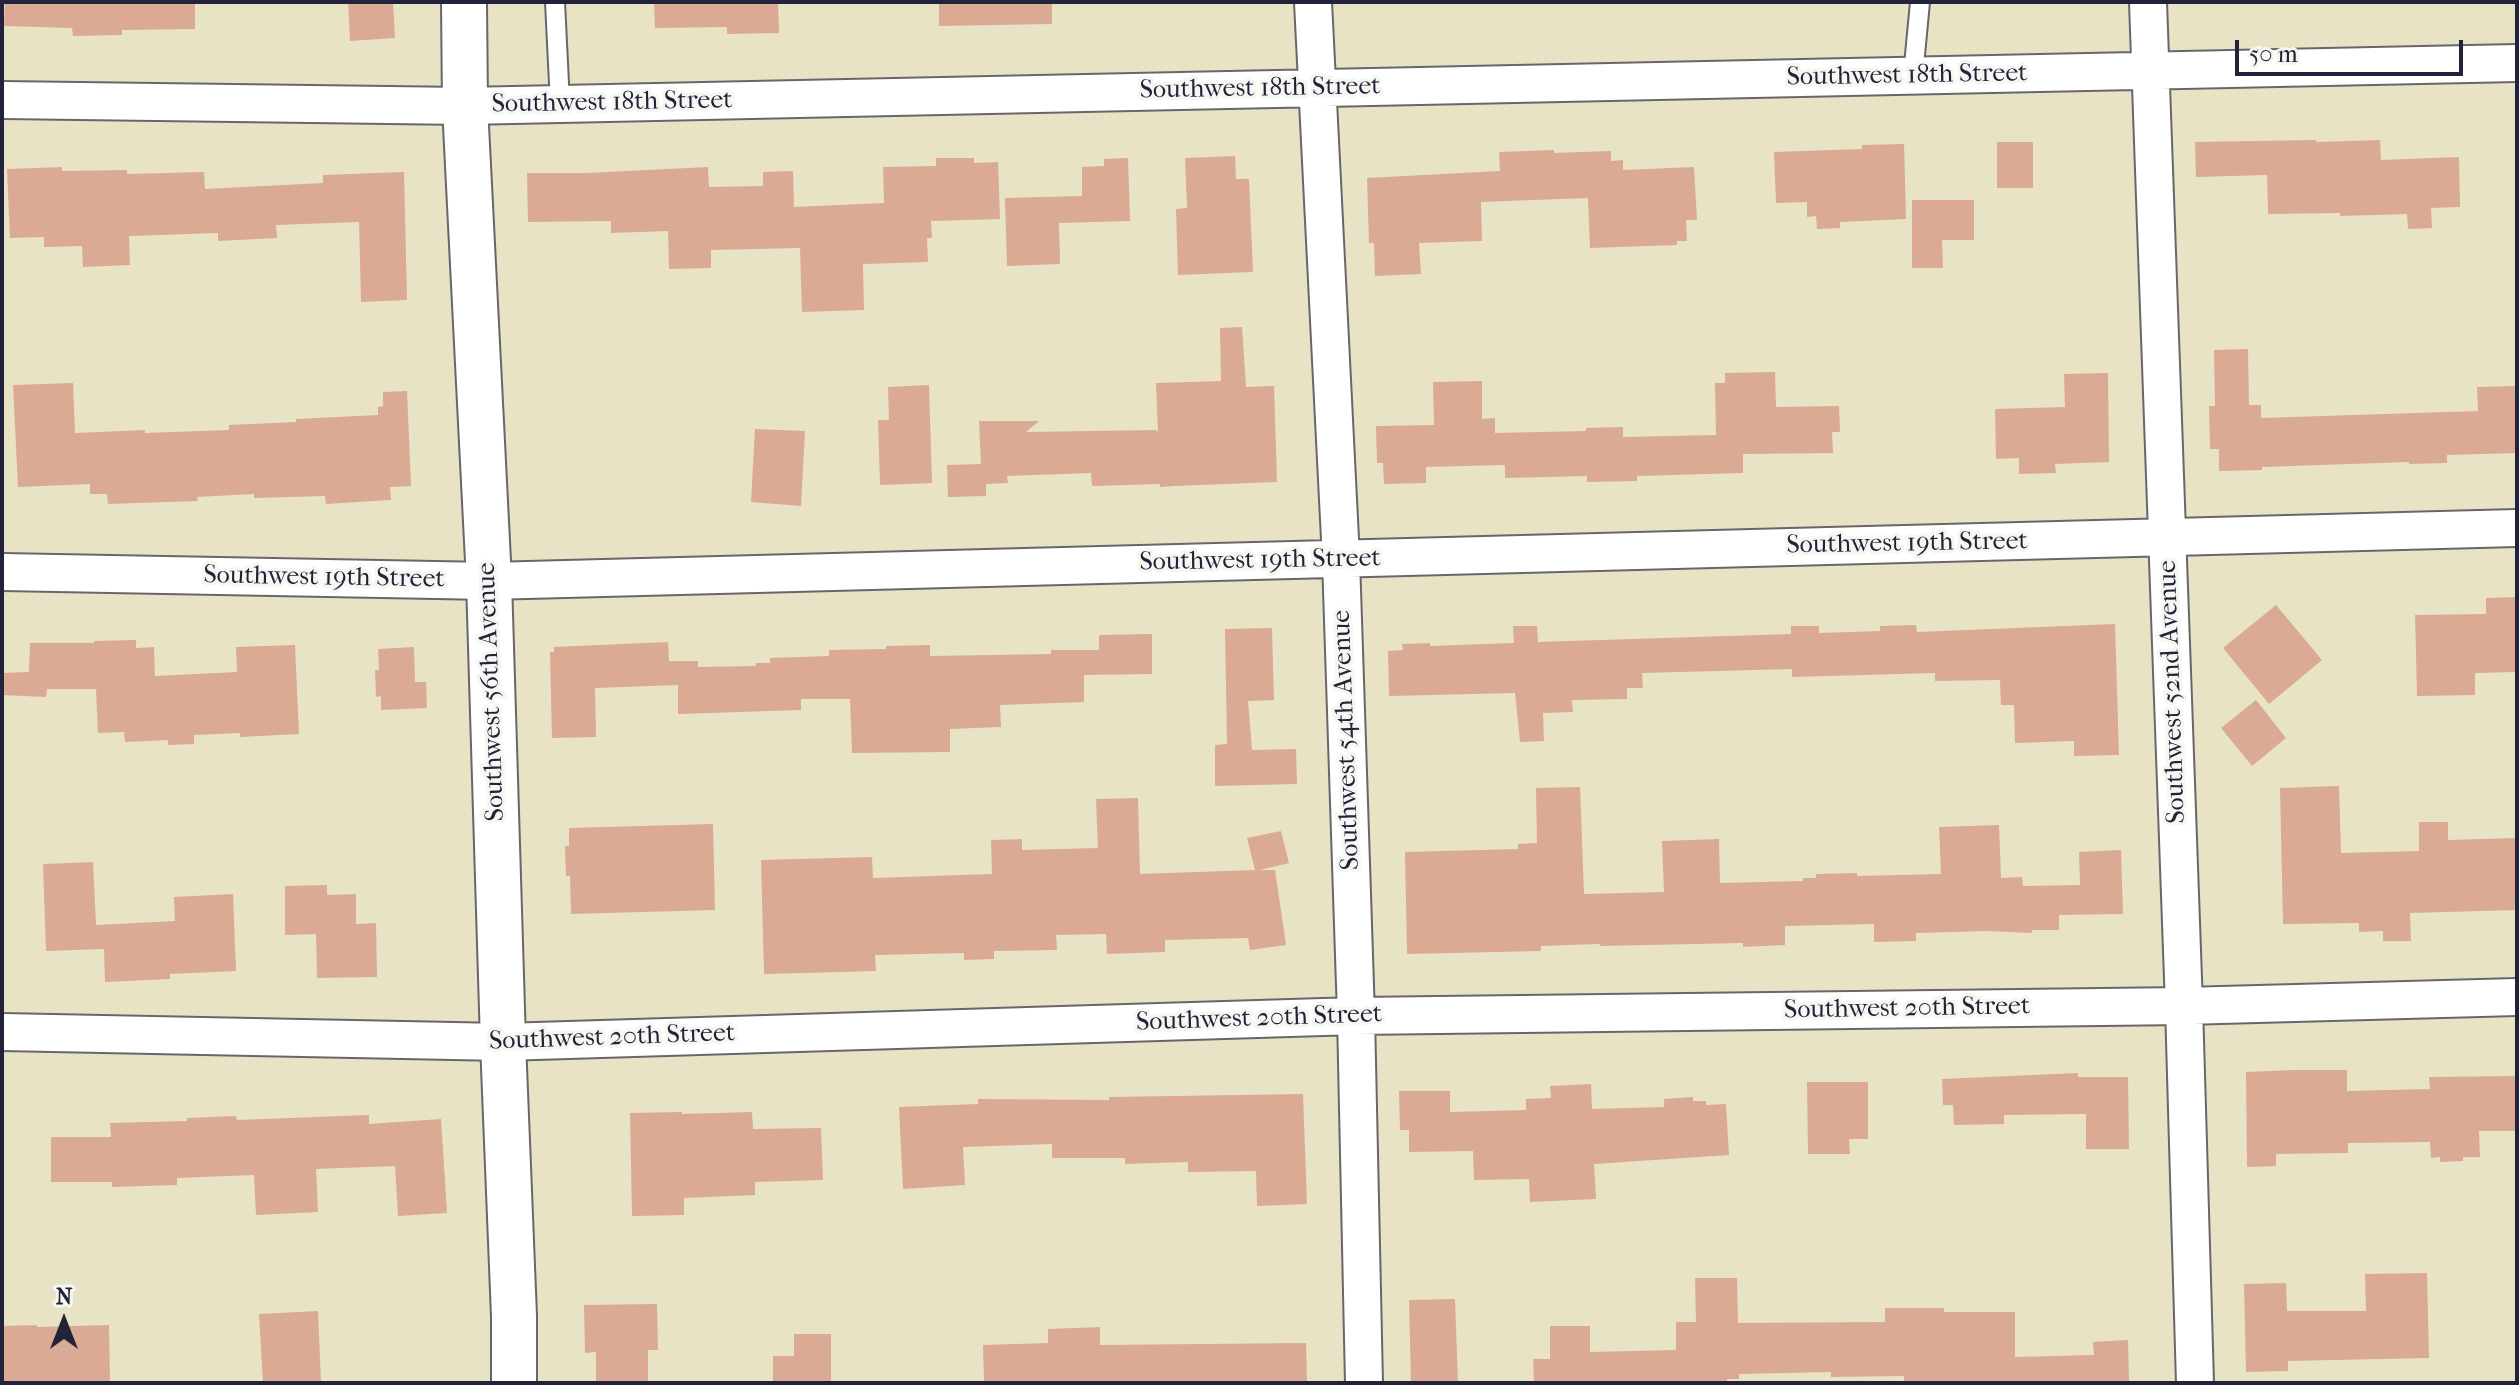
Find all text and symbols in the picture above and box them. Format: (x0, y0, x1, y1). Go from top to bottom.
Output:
scale bar (2239, 24, 2467, 74)
text: 50 m (2249, 40, 2298, 68)
street label: Southwest 18th Street (1786, 58, 2028, 94)
street label: Southwest 18th Street (1139, 71, 1381, 107)
street label: Southwest 18th Street (491, 85, 733, 121)
street label: Southwest 19th Street (1786, 526, 2028, 562)
street label: Southwest 19th Street (1139, 543, 1381, 579)
street label: Southwest 19th Street (203, 560, 445, 596)
street label: Southwest 52nd Avenue (2153, 560, 2193, 824)
street label: Southwest 56th Avenue (472, 562, 512, 822)
street label: Southwest 54th Avenue (1327, 609, 1367, 871)
street label: Southwest 20th Street (1784, 991, 2030, 1027)
street label: Southwest 20th Street (1135, 999, 1383, 1039)
street label: Southwest 20th Street (488, 1018, 736, 1058)
north arrow (24, 1281, 104, 1361)
text: N (56, 1284, 72, 1310)

